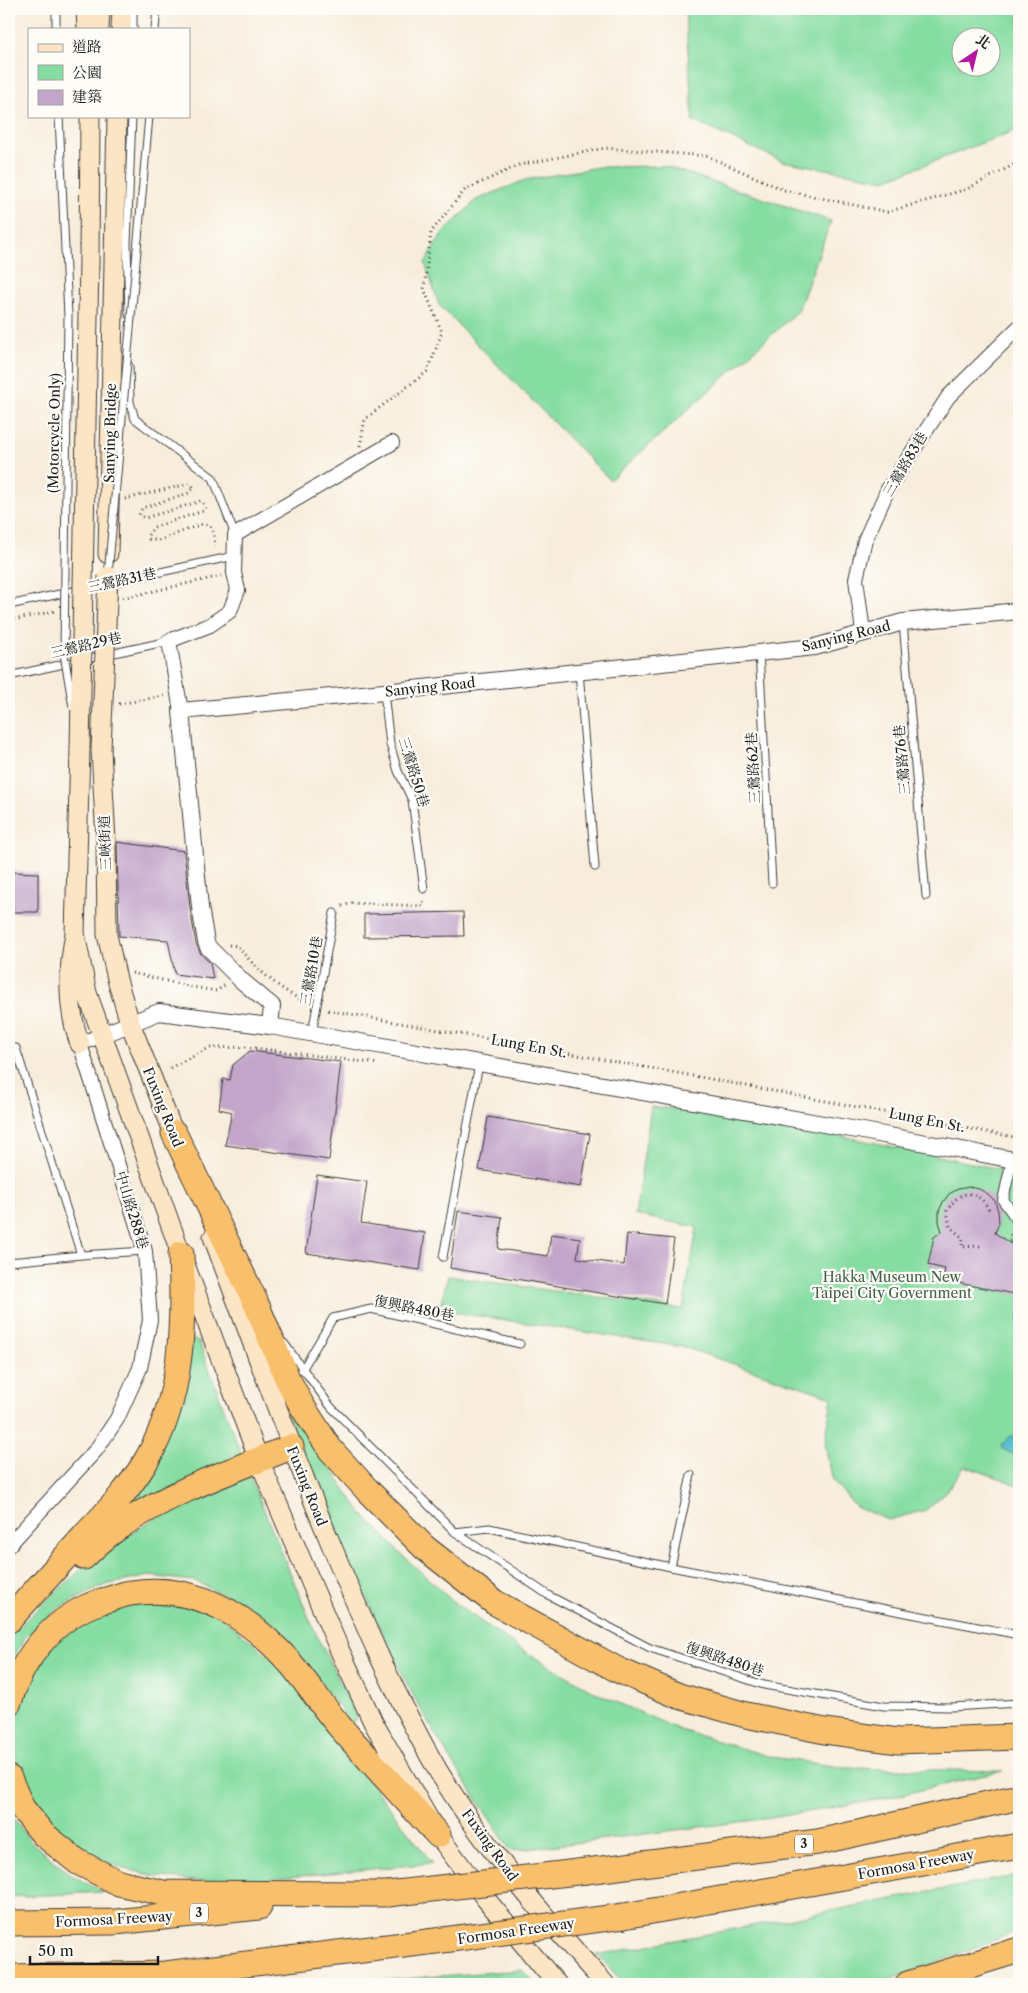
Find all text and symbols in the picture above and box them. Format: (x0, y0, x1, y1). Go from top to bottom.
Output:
legend (28, 28, 190, 118)
north arrow (950, 28, 1000, 78)
text: 北 (973, 30, 994, 53)
text: 道路 (72, 37, 102, 56)
text: 公園 (72, 63, 102, 82)
text: 建築 (72, 87, 102, 106)
street label: (Motorcycle Only) (44, 373, 64, 493)
street label: Sanying Bridge (100, 383, 120, 483)
street label: 三鶯路83巷 (879, 428, 931, 500)
street label: 三鶯路31巷 (86, 564, 158, 596)
street label: Sanying Road (800, 616, 893, 656)
street label: 三鶯路29巷 (49, 628, 123, 662)
street label: Sanying Road (384, 673, 476, 701)
street label: 三鶯路76巷 (890, 724, 914, 796)
street label: 三鶯路62巷 (742, 731, 764, 805)
street label: 三鶯路50巷 (395, 735, 433, 809)
street label: 三峽街道 (95, 815, 115, 871)
street label: 三鶯路10巷 (296, 935, 326, 1007)
street label: Lung En St. (490, 1030, 568, 1062)
street label: Fuxing Road (139, 1064, 187, 1150)
street label: Lung En St. (888, 1104, 966, 1136)
street label: 中山路288巷 (112, 1169, 152, 1251)
park label: Hakka Museum New Taipei City Government (812, 1268, 972, 1302)
street label: 復興路480巷 (372, 1291, 456, 1325)
street label: Fuxing Road (283, 1443, 331, 1529)
street label: 復興路480巷 (684, 1638, 766, 1680)
street label: Fuxing Road (458, 1805, 522, 1885)
road number: 3 (795, 1835, 813, 1854)
street label: Formosa Freeway (856, 1845, 976, 1883)
road number: 3 (190, 1904, 208, 1922)
street label: Formosa Freeway (55, 1907, 174, 1931)
street label: Formosa Freeway (456, 1914, 576, 1948)
scale bar (30, 1933, 158, 1965)
text: 50 m (38, 1941, 74, 1960)

